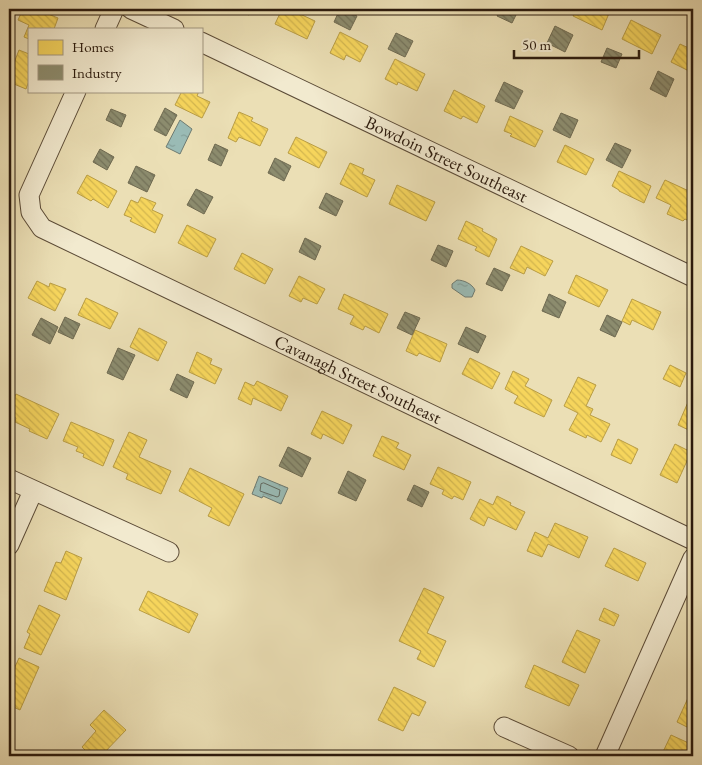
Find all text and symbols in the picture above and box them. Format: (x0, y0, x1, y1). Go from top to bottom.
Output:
legend (28, 28, 202, 92)
scale bar (514, 28, 640, 60)
text: 50 m (522, 35, 551, 54)
text: Homes (72, 37, 114, 56)
text: Industry (72, 63, 122, 82)
street label: Bowdoin Street Southeast (362, 110, 532, 208)
street label: Cavanagh Street Southeast (271, 329, 446, 429)

